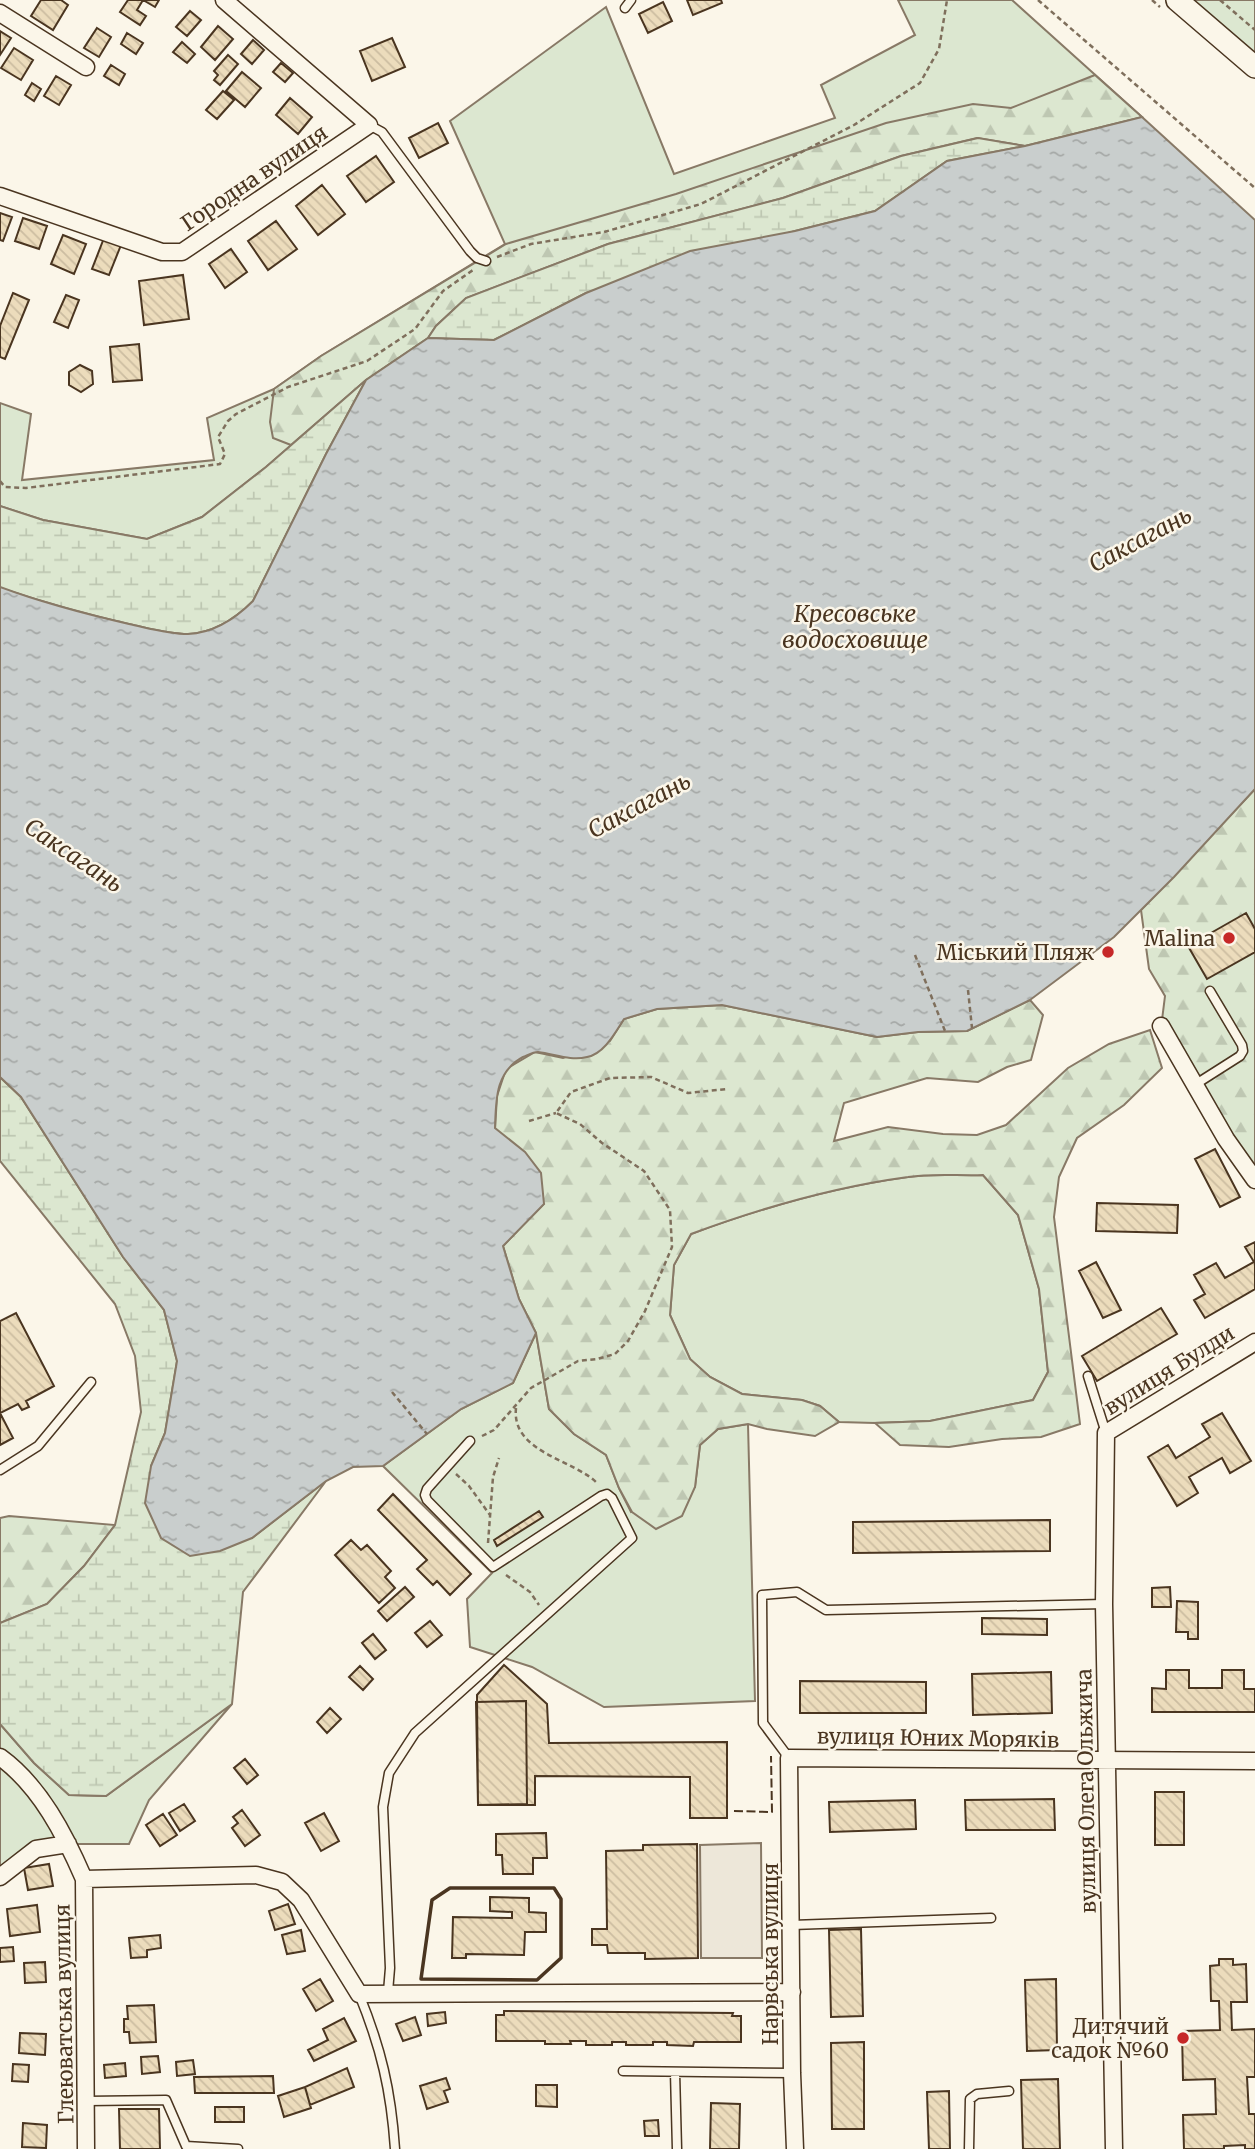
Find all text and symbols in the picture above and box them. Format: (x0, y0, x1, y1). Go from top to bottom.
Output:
street label: Городна вулиця (175, 119, 333, 237)
water label: Саксагань (1083, 500, 1197, 578)
water label: Кресовське водосховище (782, 599, 928, 654)
water label: Саксагань (582, 766, 696, 844)
water label: Саксагань (19, 811, 129, 899)
place label: Malina (1144, 925, 1215, 952)
marker: Malina (1221, 930, 1237, 946)
place label: Міський Пляж (936, 939, 1094, 966)
marker: Міський Пляж (1100, 944, 1116, 960)
street label: вулиця Булди (1099, 1319, 1239, 1421)
street label: вулиця Олега Ольжича (1070, 1668, 1102, 1914)
street label: вулиця Юних Моряків (817, 1722, 1059, 1754)
street label: Нарвська вулиця (757, 1863, 784, 2045)
street label: Глеюватська вулиця (49, 1904, 79, 2124)
place label: Дитячий садок №60 (1051, 2013, 1169, 2064)
marker: Дитячий садок №60 (1175, 2030, 1191, 2046)

